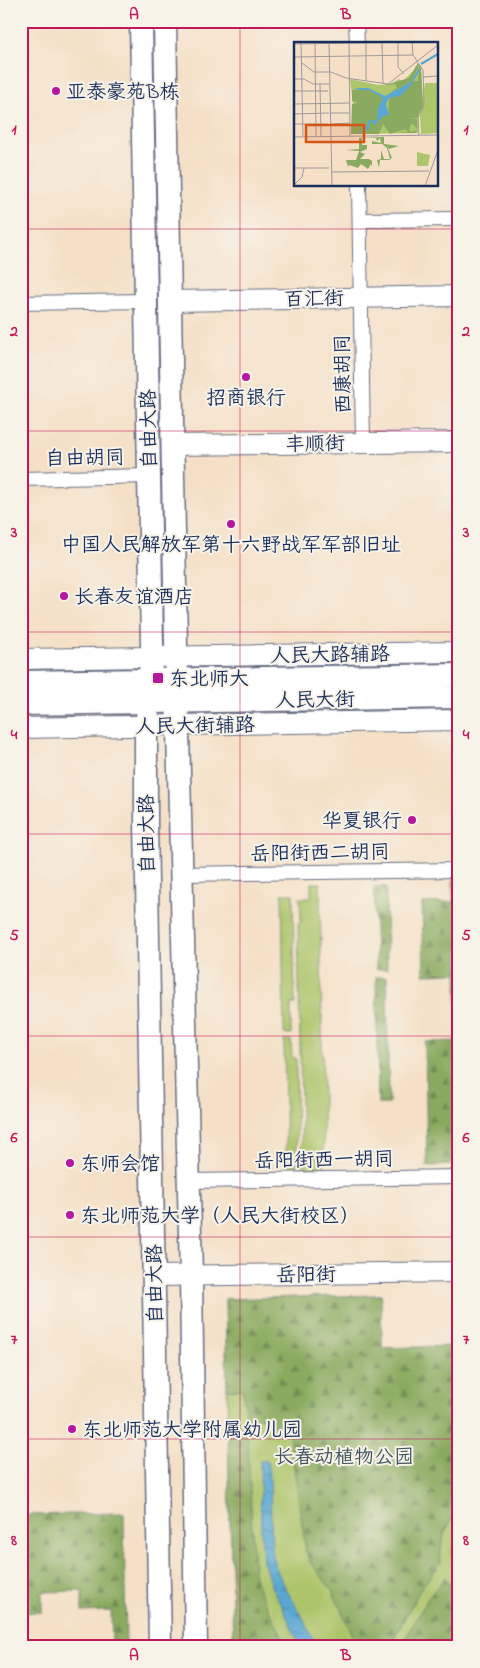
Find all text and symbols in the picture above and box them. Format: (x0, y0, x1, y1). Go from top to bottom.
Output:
text: A (129, 3, 139, 27)
text: B (340, 3, 352, 27)
inset map (294, 42, 438, 186)
place label: 亚泰豪苑B栋 (66, 79, 179, 108)
marker: 亚泰豪苑B栋 (50, 85, 62, 97)
text: 1 (11, 118, 17, 142)
text: 1 (463, 118, 469, 142)
street label: 百汇街 (284, 285, 344, 316)
text: 2 (9, 320, 18, 344)
text: 2 (461, 320, 470, 344)
street label: 西康胡同 (329, 334, 360, 414)
marker: 招商银行 (240, 371, 252, 383)
place label: 招商银行 (206, 385, 286, 414)
street label: 自由大路 (135, 388, 166, 469)
street label: 丰顺街 (285, 430, 345, 461)
street label: 自由胡同 (45, 444, 125, 475)
marker: 中国人民解放军第十六野战军军部旧址 (225, 518, 237, 530)
text: 3 (10, 521, 18, 545)
text: 3 (462, 521, 470, 545)
place label: 中国人民解放军第十六野战军军部旧址 (61, 532, 401, 561)
place label: 长春友谊酒店 (74, 584, 194, 613)
marker: 长春友谊酒店 (58, 590, 70, 602)
street label: 人民大路辅路 (270, 641, 391, 672)
place label: 东北师大 (169, 666, 249, 695)
marker: 东北师大 (151, 671, 165, 685)
street label: 人民大街 (275, 686, 355, 717)
street label: 人民大街辅路 (135, 712, 256, 743)
text: 4 (10, 723, 18, 747)
text: 4 (462, 723, 470, 747)
street label: 自由大路 (133, 793, 164, 874)
place label: 华夏银行 (322, 808, 402, 837)
marker: 华夏银行 (406, 814, 418, 826)
street label: 岳阳街西二胡同 (250, 839, 390, 870)
text: 5 (9, 924, 19, 948)
text: 5 (461, 924, 471, 948)
text: 6 (9, 1126, 18, 1150)
text: 6 (461, 1126, 470, 1150)
street label: 岳阳街西一胡同 (254, 1146, 394, 1177)
place label: 东师会馆 (80, 1151, 160, 1180)
marker: 东师会馆 (64, 1157, 76, 1169)
place label: 东北师范大学（人民大街校区） (80, 1203, 360, 1232)
marker: 东北师范大学（人民大街校区） (64, 1209, 76, 1221)
street label: 自由大路 (141, 1243, 172, 1324)
street label: 岳阳街 (276, 1261, 336, 1292)
text: 7 (11, 1328, 18, 1352)
text: 7 (463, 1328, 470, 1352)
place label: 东北师范大学附属幼儿园 (82, 1417, 302, 1446)
marker: 东北师范大学附属幼儿园 (66, 1423, 78, 1435)
park label: 长春动植物公园 (274, 1444, 414, 1473)
text: 8 (10, 1529, 17, 1553)
text: 8 (462, 1529, 469, 1553)
text: A (129, 1644, 139, 1668)
text: B (340, 1644, 352, 1668)

